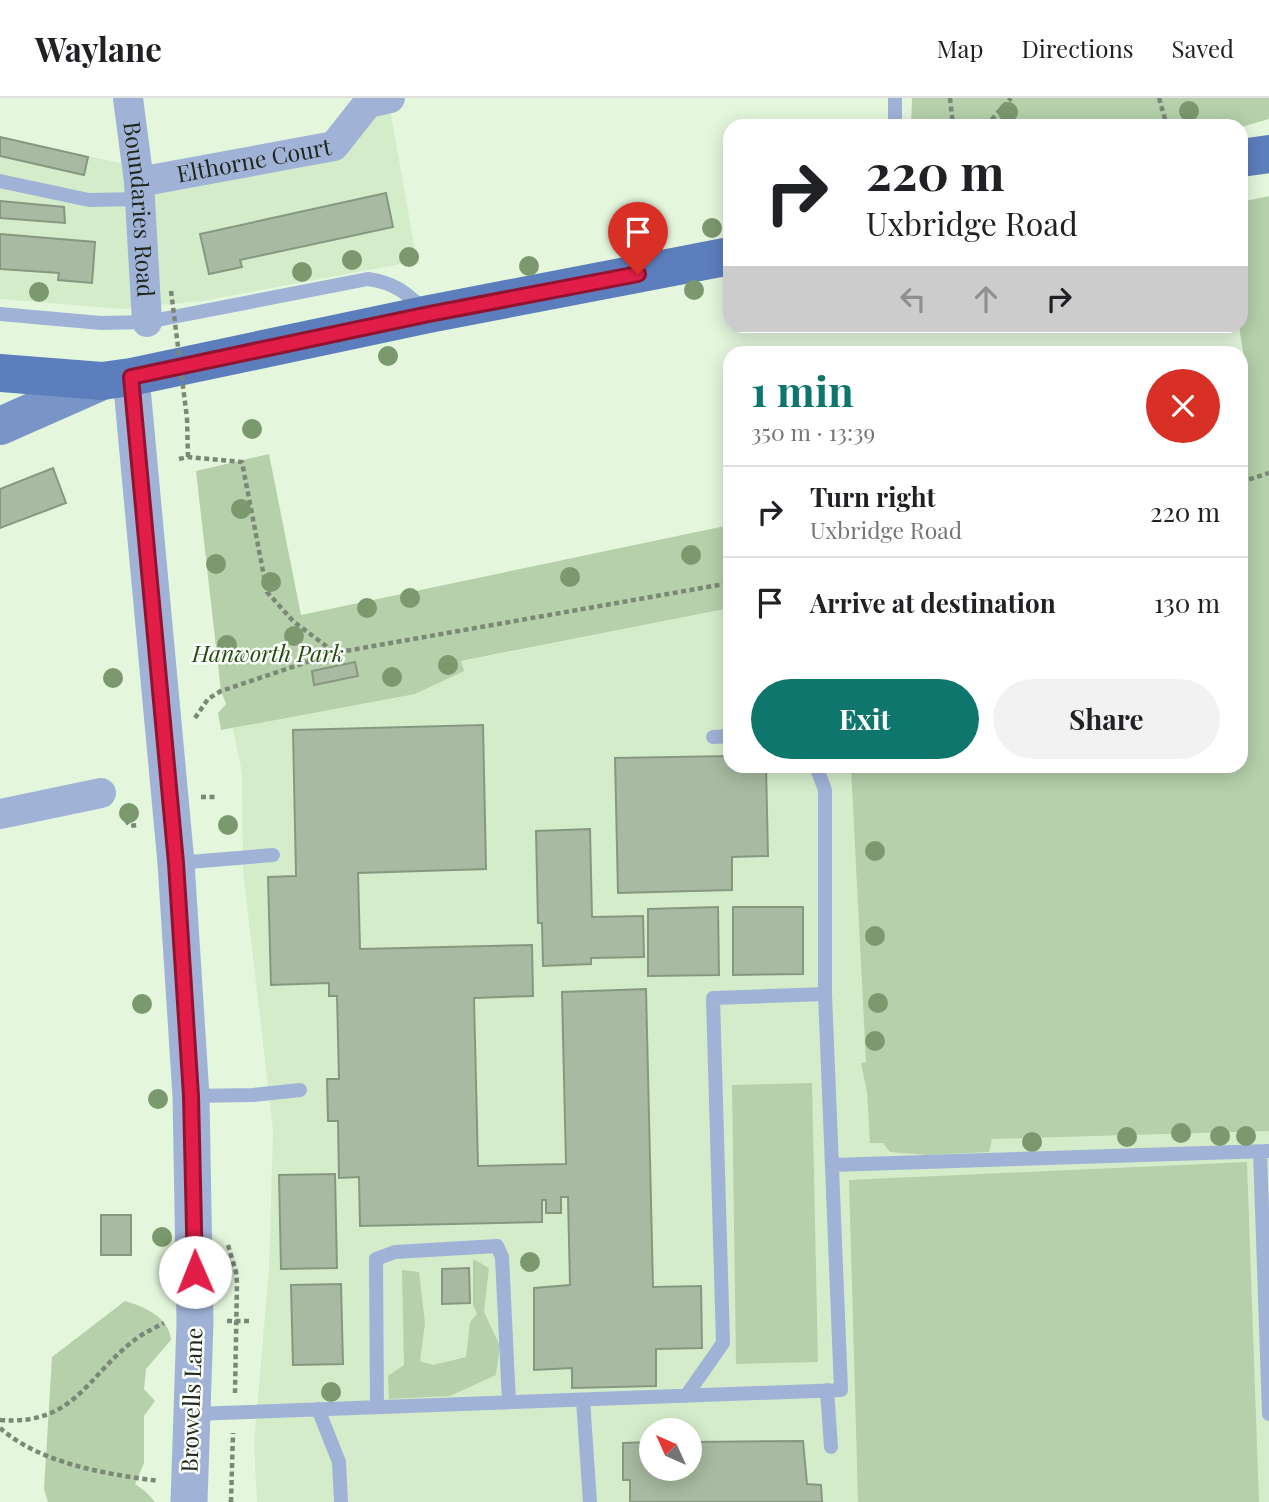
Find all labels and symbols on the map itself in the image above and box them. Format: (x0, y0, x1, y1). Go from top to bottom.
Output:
street label: Boundaries Road (117, 120, 163, 298)
street label: Elthorne Court (174, 130, 334, 189)
pin (608, 202, 668, 274)
park label: Hanworth Park (191, 637, 344, 668)
position arrow (158, 1235, 232, 1309)
street label: Browells Lane (172, 1327, 209, 1473)
north arrow (639, 1418, 702, 1480)

